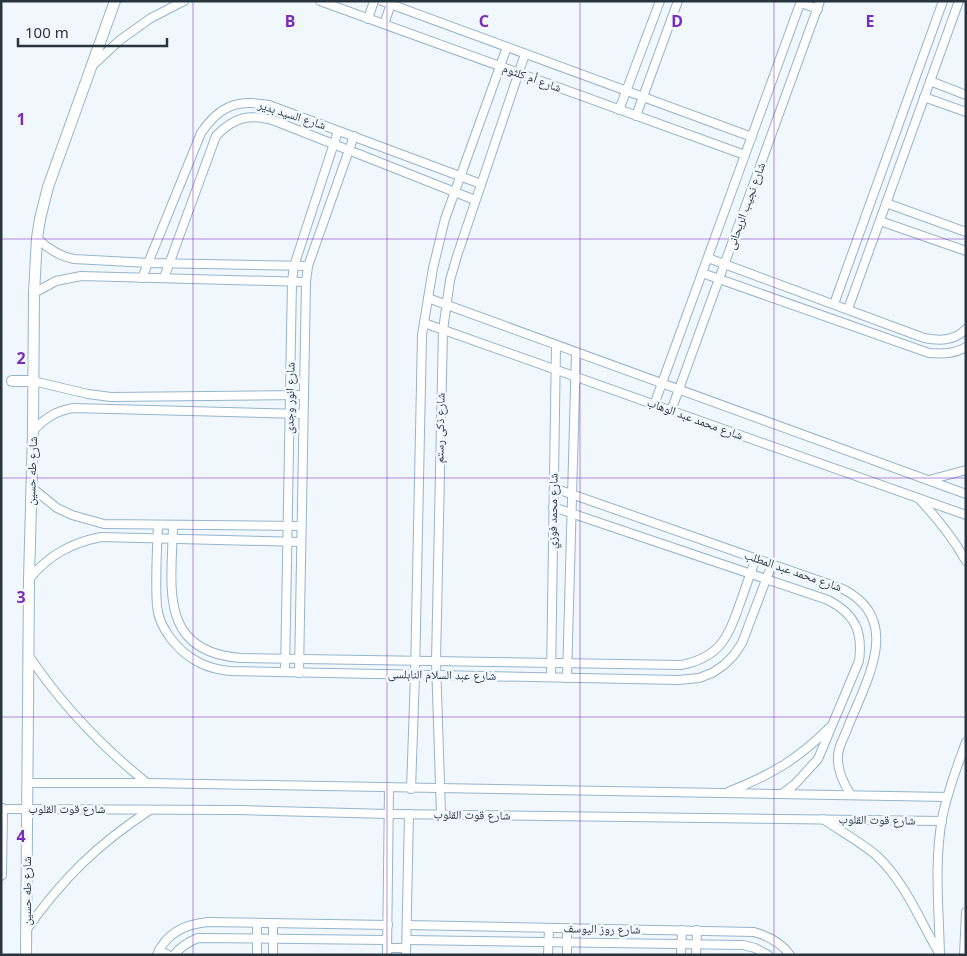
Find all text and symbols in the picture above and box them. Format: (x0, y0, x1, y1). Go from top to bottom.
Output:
text: B (285, 10, 295, 32)
text: C (479, 10, 489, 32)
text: D (671, 10, 683, 32)
text: E (866, 10, 875, 32)
scale bar (18, 15, 166, 47)
text: 100 m (25, 22, 69, 42)
street label: شارع أم كلثوم (500, 59, 564, 96)
street label: شارع السيد بدير (255, 95, 328, 134)
text: 1 (16, 108, 26, 130)
street label: شارع نجيب الريحانى (722, 160, 769, 252)
text: 2 (16, 347, 26, 369)
street label: شارع انور وجدى (280, 362, 299, 434)
street label: شارع ذكى رستم (430, 393, 449, 463)
street label: شارع محمد عبد الوهاب (645, 393, 746, 444)
street label: شارع طه حسين (22, 436, 41, 506)
street label: شارع محمد فوزي (543, 473, 564, 549)
street label: شارع محمد عبد المطلب (742, 546, 844, 595)
text: 3 (16, 586, 26, 608)
street label: شارع عبد السلام النابلسى (388, 665, 496, 684)
street label: شارع قوت القلوب (29, 800, 106, 817)
street label: شارع قوت القلوب (433, 805, 511, 824)
street label: شارع قوت القلوب (838, 810, 916, 829)
text: 4 (16, 825, 26, 847)
street label: شارع طه حسين (18, 856, 35, 926)
street label: شارع روز اليوسف (563, 919, 641, 938)

